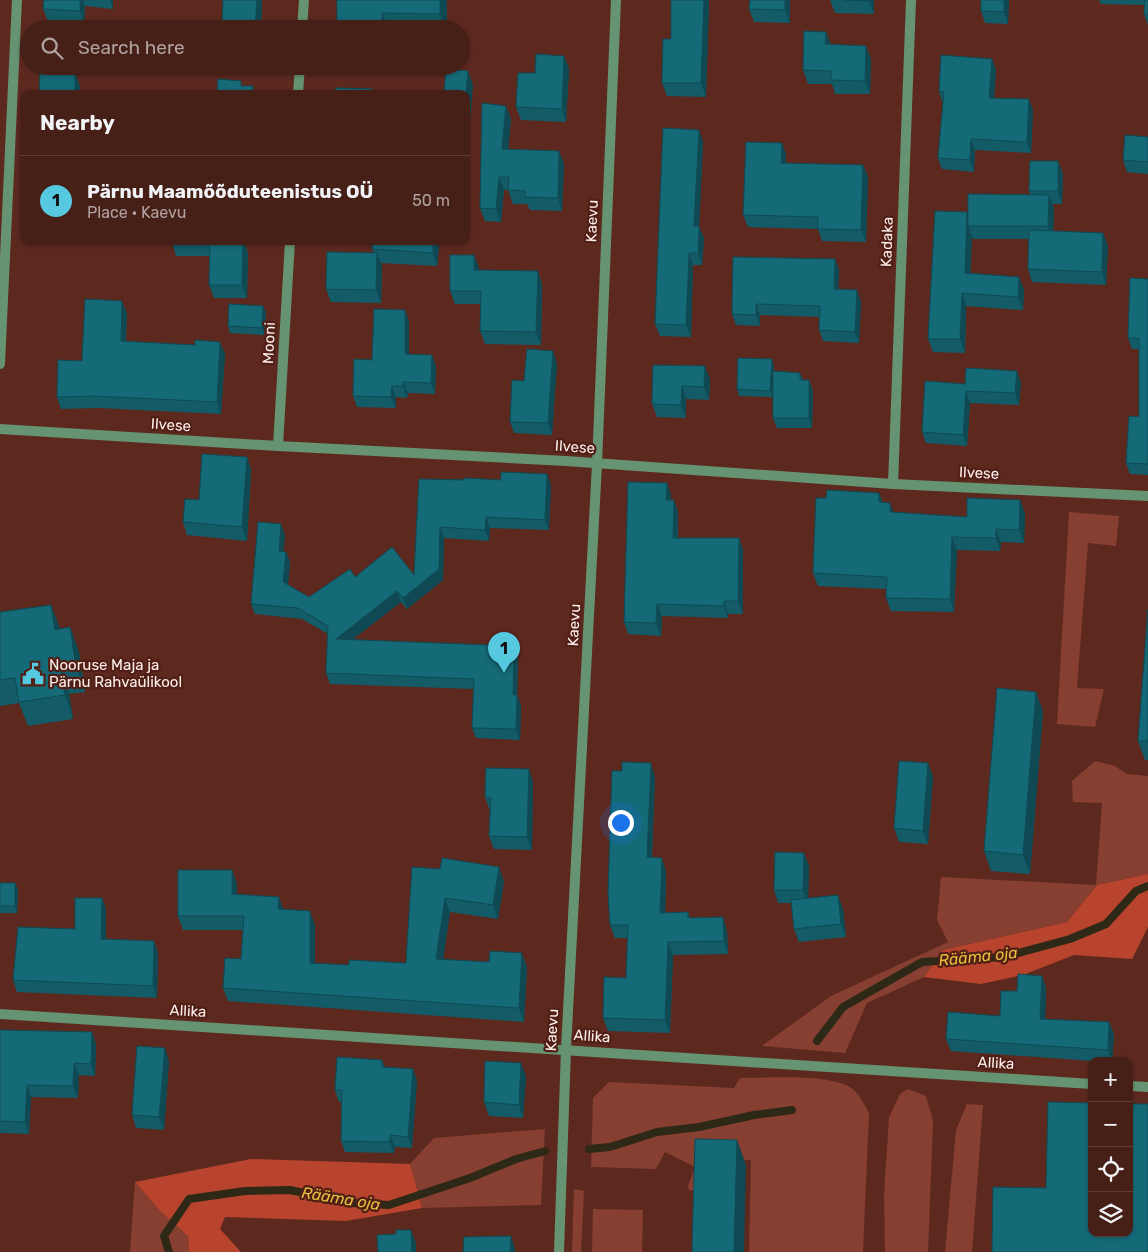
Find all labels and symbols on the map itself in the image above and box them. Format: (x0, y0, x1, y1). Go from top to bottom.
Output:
street label: Kaevu (582, 199, 602, 243)
street label: Kadaka (877, 217, 897, 267)
street label: Mooni (259, 322, 279, 364)
street label: Ilvese (150, 415, 192, 435)
street label: Ilvese (554, 437, 596, 457)
street label: Ilvese (958, 463, 1000, 483)
street label: Kaevu (564, 603, 584, 647)
pin: 1 (488, 632, 520, 673)
place label: Nooruse Maja ja Pärnu Rahvaülikool (49, 656, 182, 691)
public building icon: Nooruse Maja ja Pärnu Rahvaülikool (20, 661, 46, 687)
your location (608, 810, 634, 836)
water label: Rääma oja (938, 943, 1019, 970)
street label: Allika (169, 1001, 207, 1021)
street label: Kaevu (542, 1008, 562, 1052)
street label: Allika (573, 1026, 611, 1046)
street label: Allika (977, 1053, 1015, 1073)
water label: Rääma oja (300, 1183, 382, 1214)

